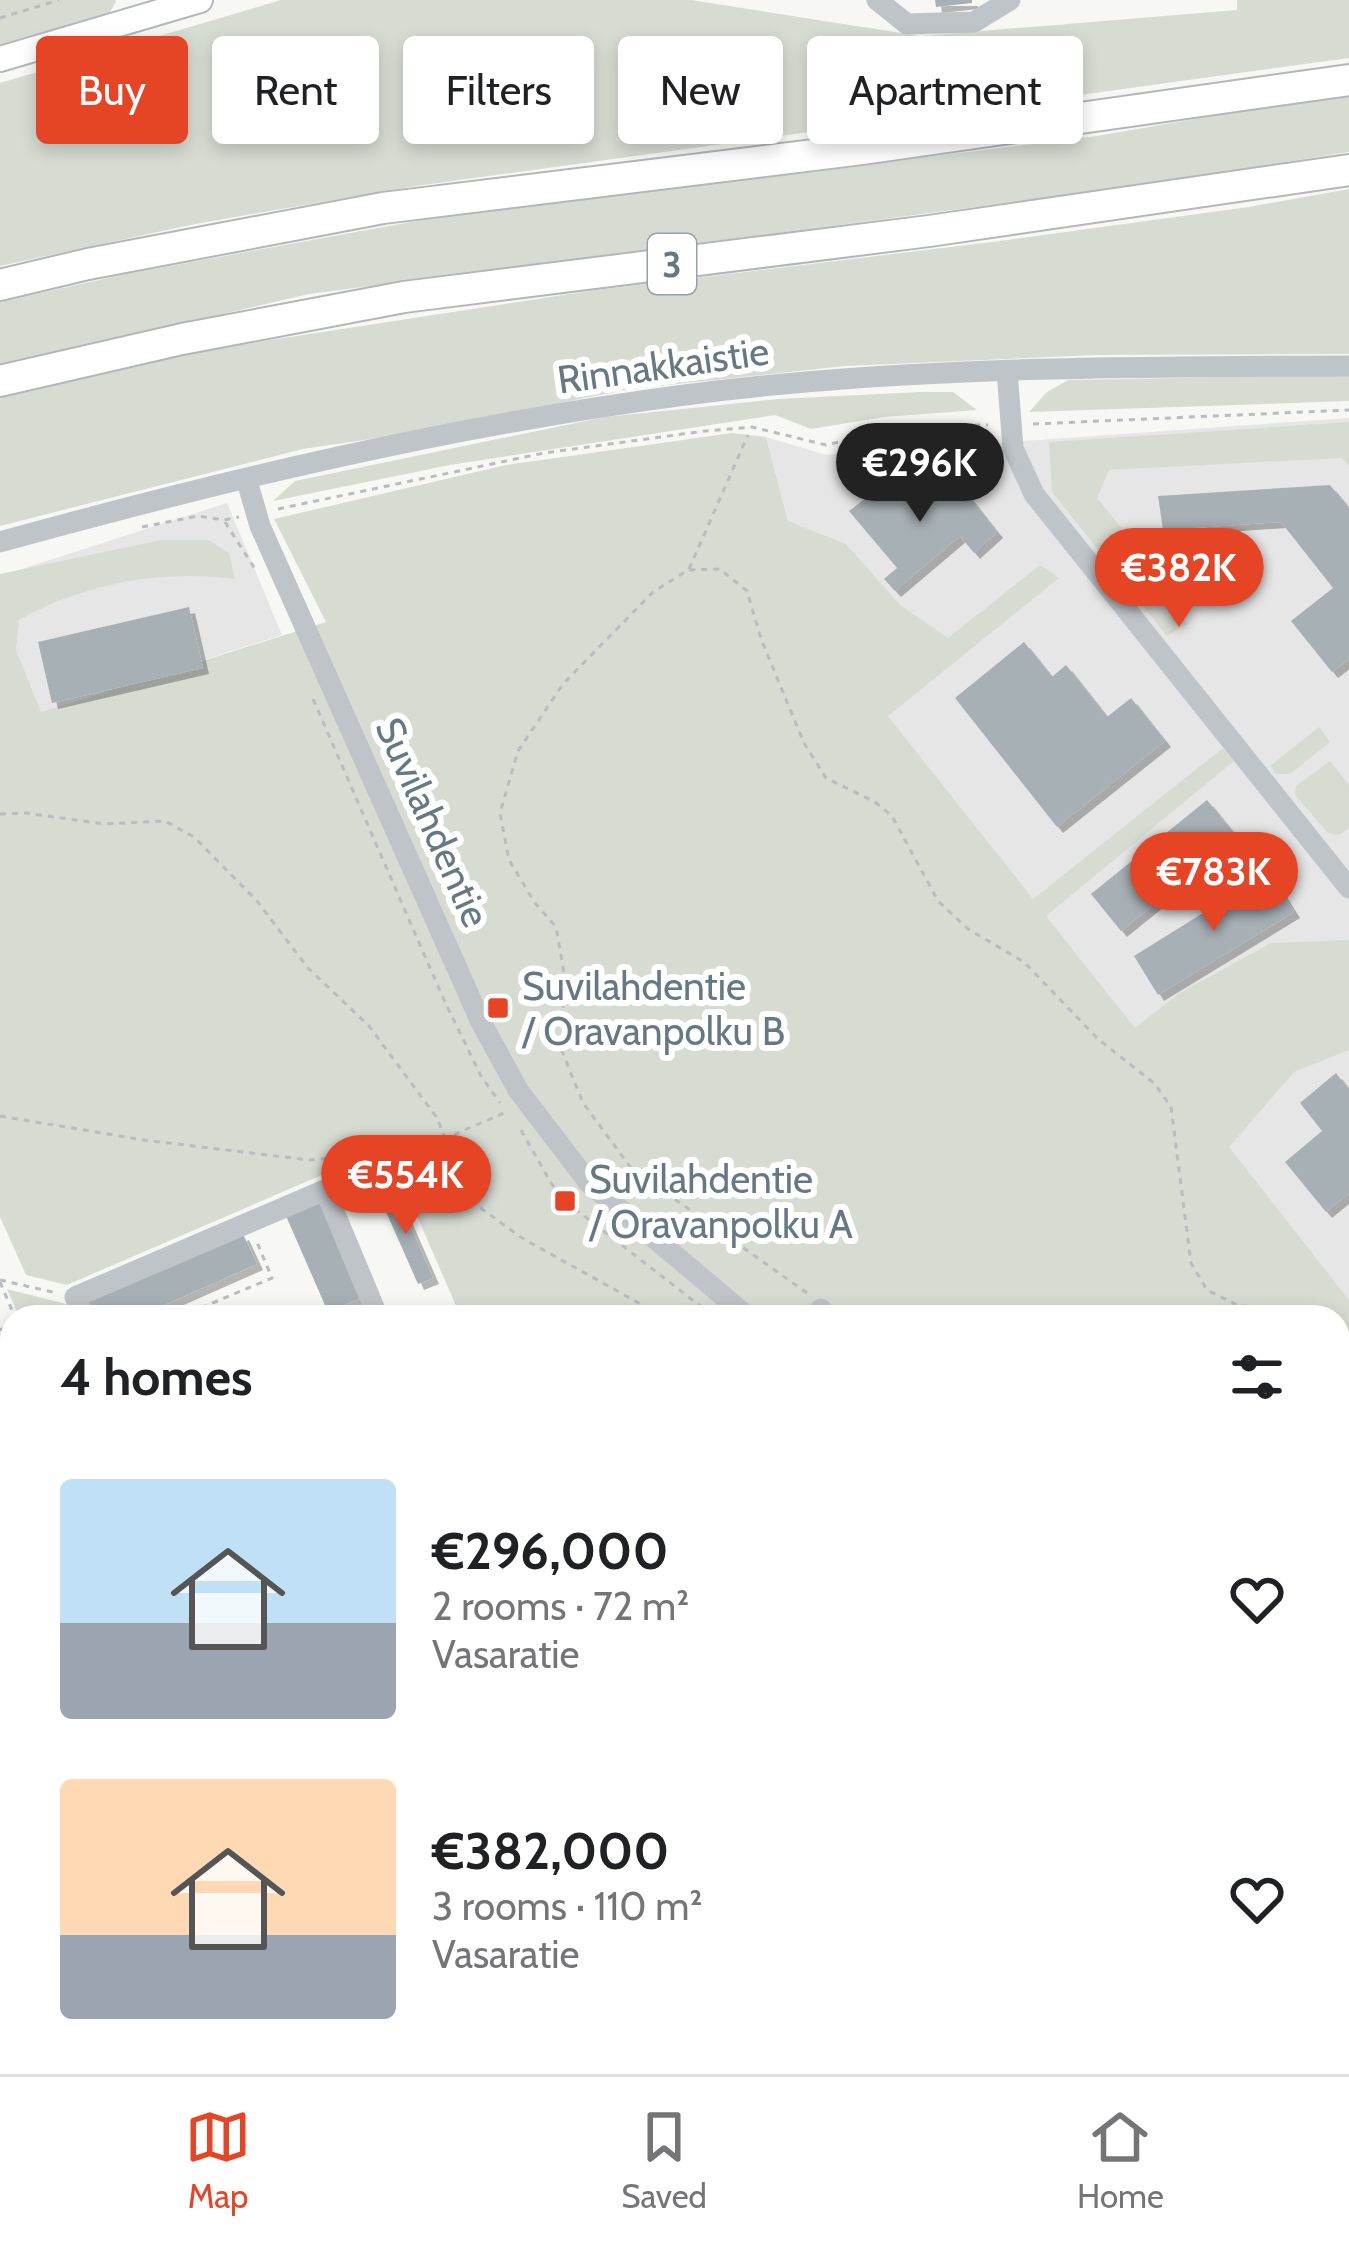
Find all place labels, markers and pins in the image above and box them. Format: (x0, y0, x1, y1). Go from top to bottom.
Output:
pin: €296K (836, 423, 1004, 525)
pin: €382K (1095, 528, 1263, 630)
pin: €783K (1130, 832, 1298, 934)
place label: Suvilahdentie / Oravanpolku B (521, 962, 785, 1055)
marker: Suvilahdentie / Oravanpolku B (485, 995, 511, 1021)
pin: €554K (322, 1135, 490, 1237)
place label: Suvilahdentie / Oravanpolku A (588, 1155, 853, 1248)
marker: Suvilahdentie / Oravanpolku A (552, 1188, 578, 1214)

